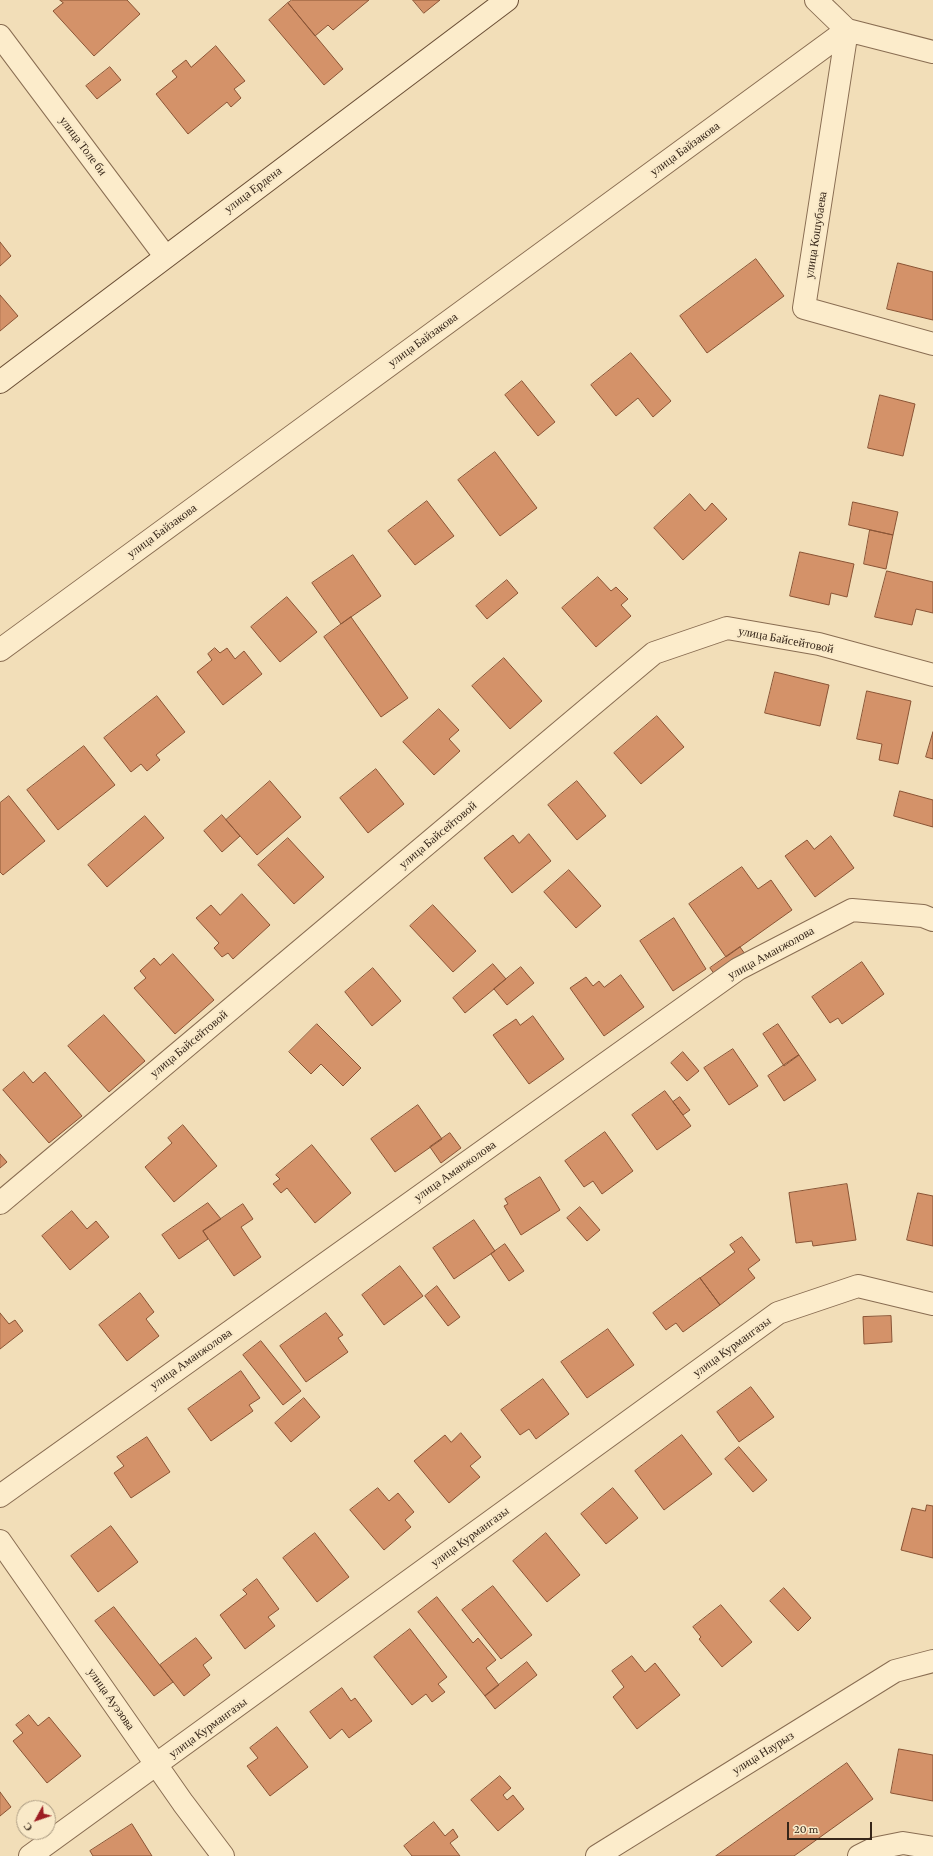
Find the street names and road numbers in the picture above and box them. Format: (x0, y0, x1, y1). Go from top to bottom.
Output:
street label: улица Толе би (56, 114, 110, 178)
street label: улица Байзакова (647, 119, 723, 179)
street label: улица Ердена (221, 164, 285, 216)
street label: улица Кошубаева (802, 190, 830, 280)
street label: улица Байзакова (385, 310, 461, 370)
street label: улица Байзакова (124, 501, 200, 561)
street label: улица Байсейтовой (737, 624, 835, 656)
street label: улица Байсейтовой (396, 798, 480, 872)
street label: улица Аманжолова (725, 923, 817, 983)
street label: улица Байсейтовой (147, 1007, 231, 1081)
street label: улица Аманжолова (411, 1137, 499, 1205)
street label: улица Курмангазы (690, 1314, 774, 1380)
street label: улица Аманжолова (147, 1325, 235, 1393)
street label: улица Курмангазы (428, 1504, 512, 1570)
street label: улица Ауэзова (84, 1665, 138, 1733)
street label: улица Курмангазы (166, 1695, 250, 1761)
street label: улица Наурыз (729, 1728, 797, 1778)

